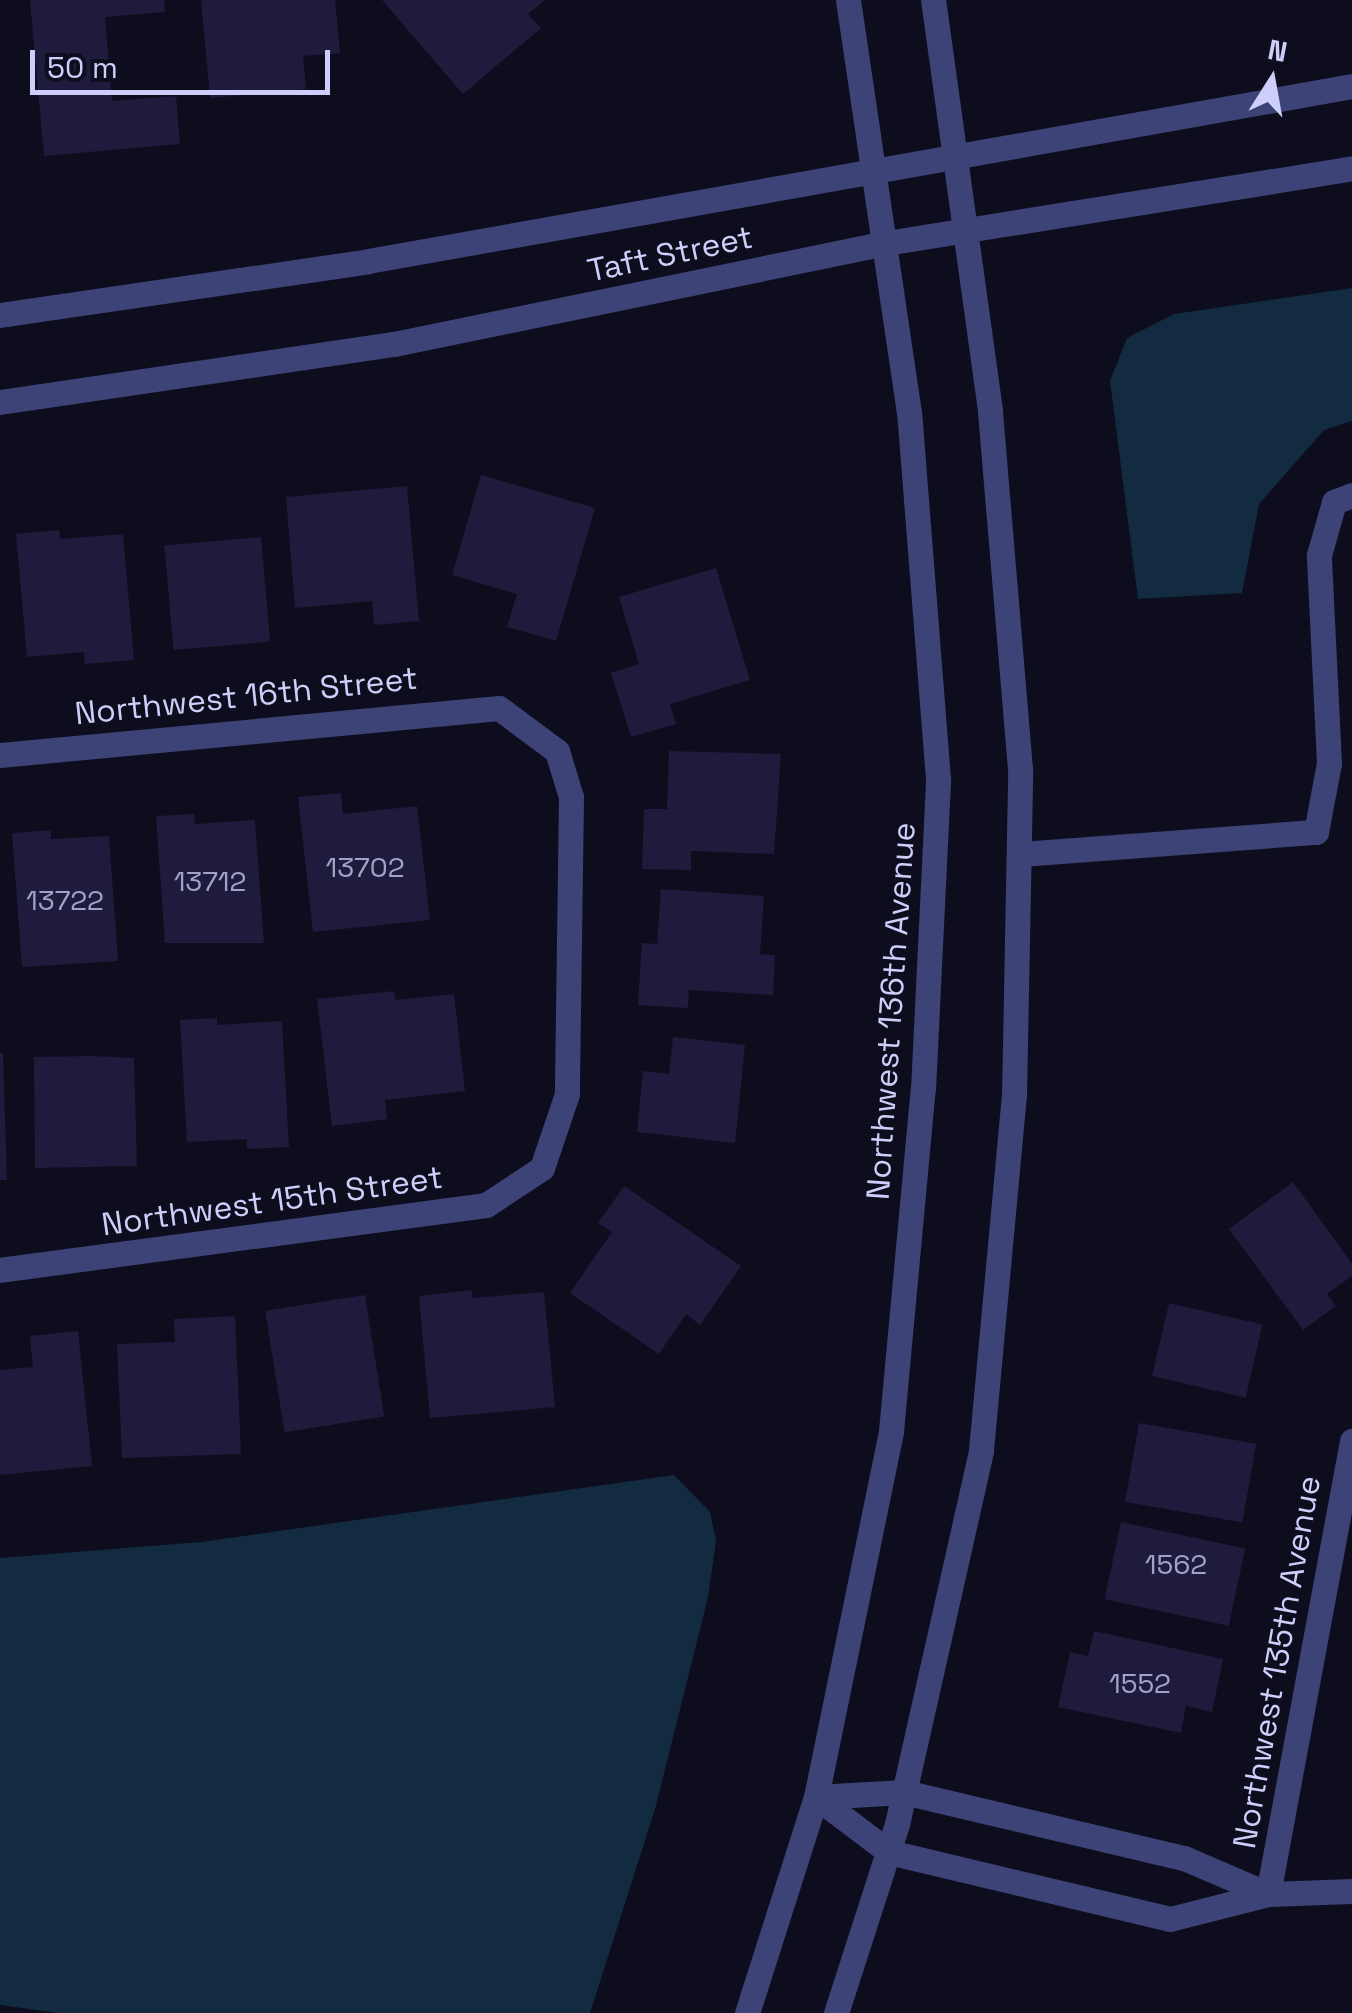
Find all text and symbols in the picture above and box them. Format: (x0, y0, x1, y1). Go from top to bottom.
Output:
scale bar (35, 30, 335, 92)
north arrow (1222, 30, 1322, 130)
text: N (1265, 31, 1290, 70)
text: 50 m (47, 48, 118, 87)
street label: Taft Street (584, 218, 756, 290)
street label: Northwest 16th Street (73, 659, 419, 733)
street label: Northwest 136th Avenue (859, 821, 923, 1201)
house number: 13702 (325, 850, 405, 884)
house number: 13712 (174, 864, 246, 898)
house number: 13722 (26, 883, 104, 917)
street label: Northwest 15th Street (99, 1158, 445, 1244)
street label: Northwest 135th Avenue (1225, 1472, 1329, 1852)
house number: 1562 (1145, 1547, 1207, 1581)
house number: 1552 (1109, 1666, 1171, 1700)

